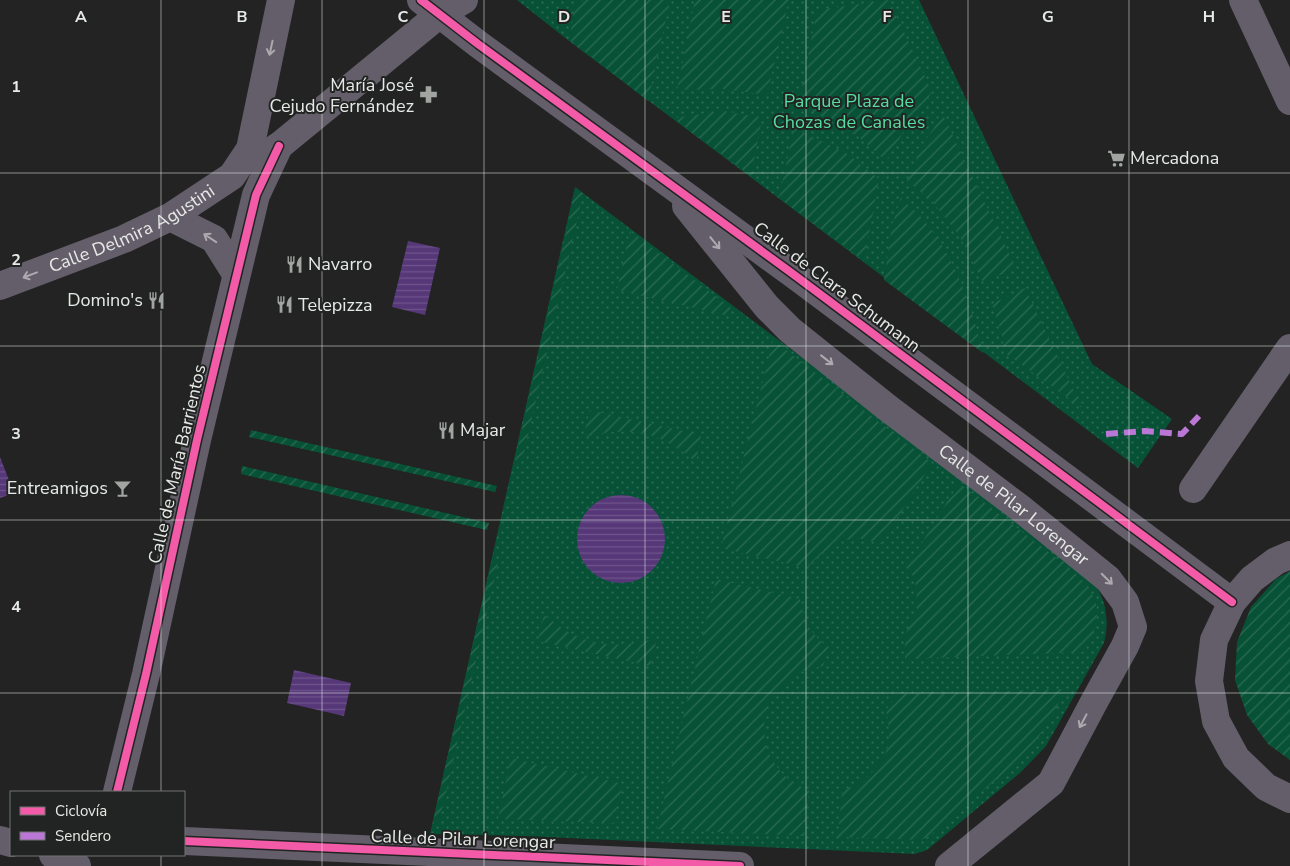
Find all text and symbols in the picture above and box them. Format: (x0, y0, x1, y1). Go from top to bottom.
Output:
text: A (75, 6, 87, 28)
text: B (236, 6, 248, 28)
text: C (398, 6, 409, 28)
text: D (558, 6, 570, 28)
text: E (721, 6, 731, 28)
text: F (883, 6, 892, 28)
text: G (1042, 6, 1054, 28)
text: H (1203, 6, 1215, 28)
one-way arrow (266, 39, 275, 55)
place label: María José Cejudo Fernández (270, 73, 414, 118)
text: 1 (11, 76, 21, 98)
pharmacy icon: María José Cejudo Fernández (418, 85, 438, 105)
park label: Parque Plaza de Chozas de Canales (773, 89, 925, 134)
place label: Mercadona (1130, 146, 1219, 170)
supermarket icon: Mercadona (1106, 148, 1126, 168)
street label: Calle Delmira Agustini (45, 179, 219, 278)
street label: Calle de Clara Schumann (749, 216, 925, 358)
one-way arrow (203, 233, 217, 243)
one-way arrow (710, 237, 721, 250)
text: 2 (11, 249, 21, 271)
place label: Navarro (308, 252, 372, 276)
restaurant icon: Navarro (284, 254, 304, 274)
one-way arrow (23, 271, 38, 280)
place label: Domino's (67, 288, 143, 312)
restaurant icon: Domino's (147, 290, 167, 310)
place label: Telepizza (298, 293, 373, 317)
restaurant icon: Telepizza (274, 295, 294, 315)
one-way arrow (820, 355, 833, 366)
street label: Calle de María Barrientos (142, 362, 212, 566)
place label: Majar (460, 418, 506, 442)
restaurant icon: Majar (436, 420, 456, 440)
text: 3 (11, 423, 21, 445)
street label: Calle de Pilar Lorengar (934, 439, 1095, 571)
place label: Entreamigos (7, 476, 108, 500)
bar icon: Entreamigos (112, 478, 132, 498)
one-way arrow (1100, 573, 1113, 585)
text: 4 (11, 596, 21, 618)
one-way arrow (1078, 713, 1087, 728)
legend (10, 791, 185, 856)
text: Ciclovía (55, 801, 107, 821)
street label: Calle de Pilar Lorengar (370, 824, 556, 854)
text: Sendero (55, 826, 111, 846)

